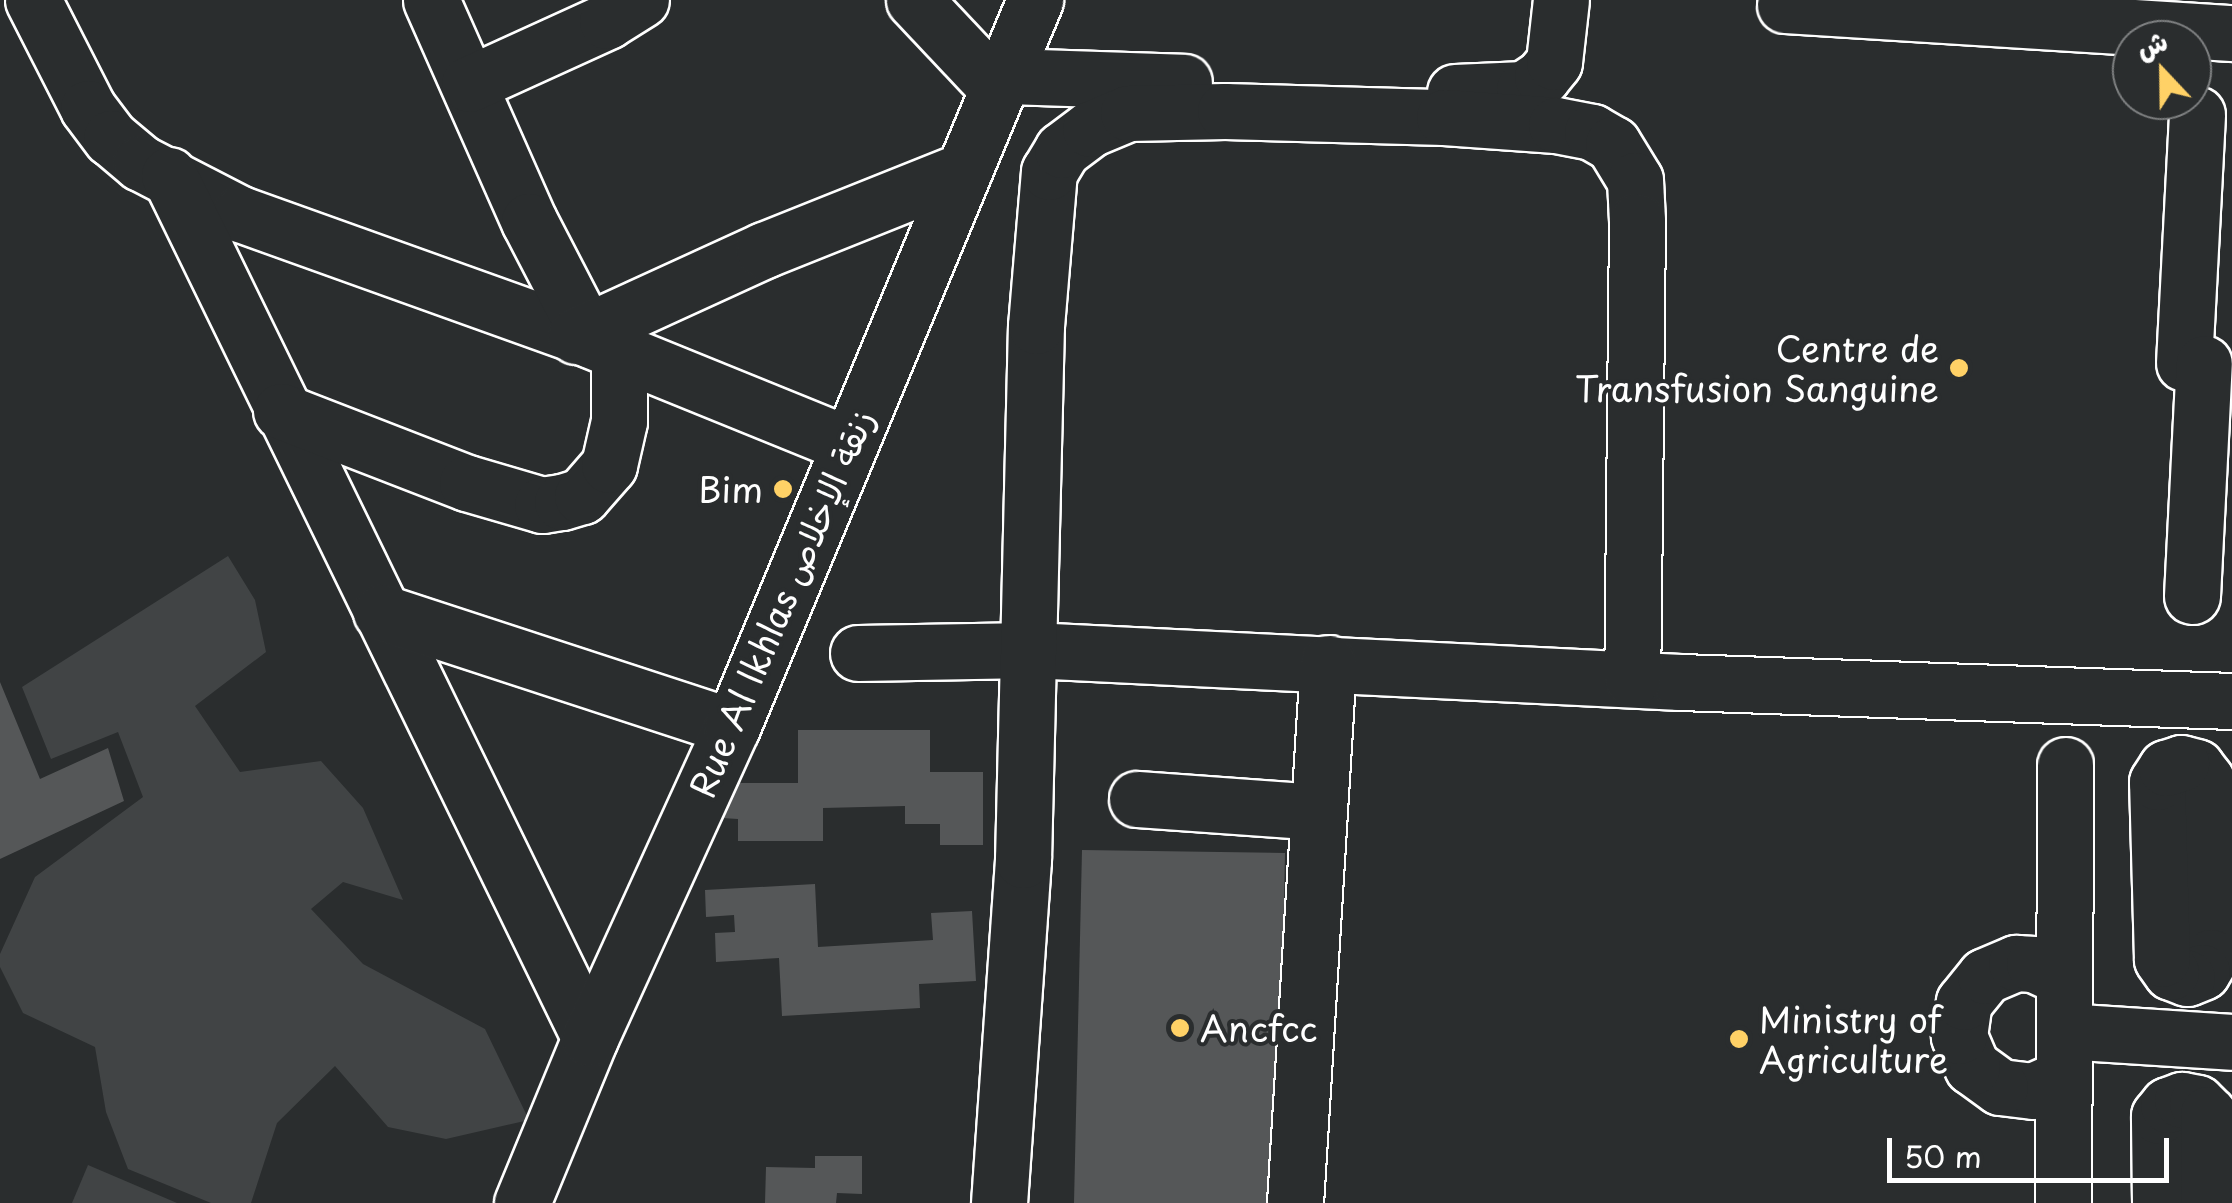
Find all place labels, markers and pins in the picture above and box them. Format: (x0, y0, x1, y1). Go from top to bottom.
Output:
place label: Centre de Transfusion Sanguine (1575, 327, 1939, 409)
marker: Centre de Transfusion Sanguine (1948, 357, 1970, 379)
place label: Bim (698, 468, 763, 510)
marker: Bim (772, 478, 794, 500)
place label: Ministry of Agriculture (1759, 998, 1948, 1080)
place label: Ancfcc (1200, 1007, 1318, 1049)
marker: Ancfcc (1169, 1017, 1191, 1039)
marker: Ministry of Agriculture (1728, 1028, 1750, 1050)

